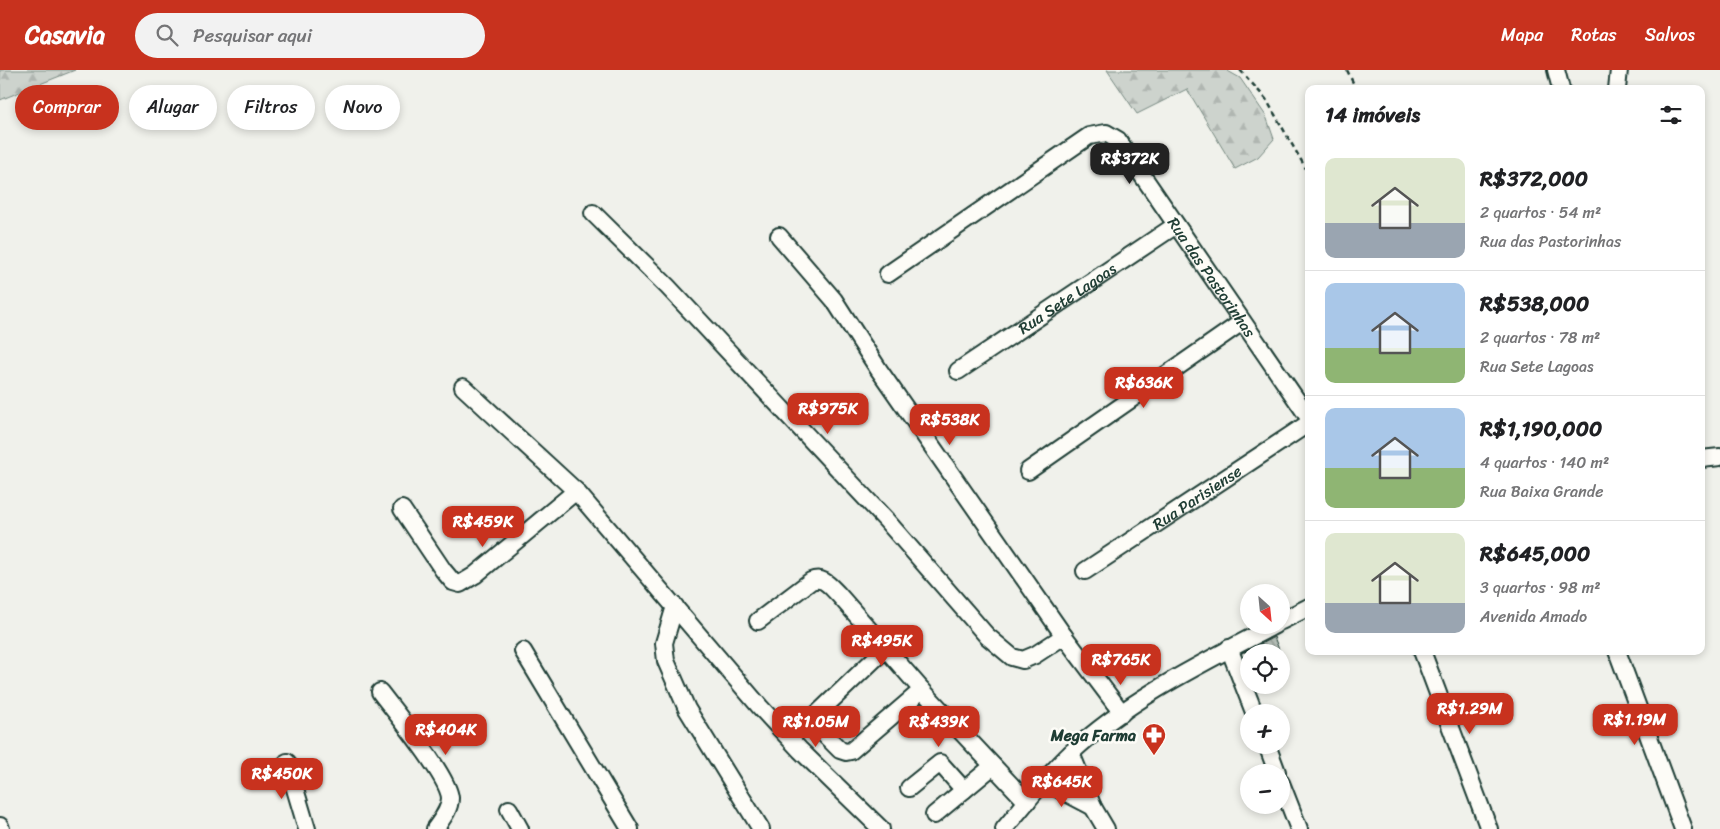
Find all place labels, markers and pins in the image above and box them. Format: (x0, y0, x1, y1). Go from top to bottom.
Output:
pin: R$372K (1089, 142, 1171, 185)
pin: R$636K (1103, 366, 1185, 409)
pin: R$975K (787, 392, 869, 435)
pin: R$538K (909, 404, 991, 446)
pin: R$459K (442, 506, 524, 548)
pin: R$495K (841, 624, 923, 667)
pin: R$765K (1080, 644, 1162, 686)
pin: R$1.29M (1424, 692, 1516, 735)
pin: R$1.19M (1589, 704, 1681, 746)
pin: R$1.05M (770, 706, 862, 748)
pin: R$439K (898, 706, 980, 748)
pin: R$404K (405, 714, 487, 756)
place label: Mega Farma (1050, 721, 1136, 750)
pharmacy icon: Mega Farma (1141, 722, 1167, 756)
pin: R$450K (241, 758, 323, 800)
pin: R$645K (1021, 766, 1103, 808)

